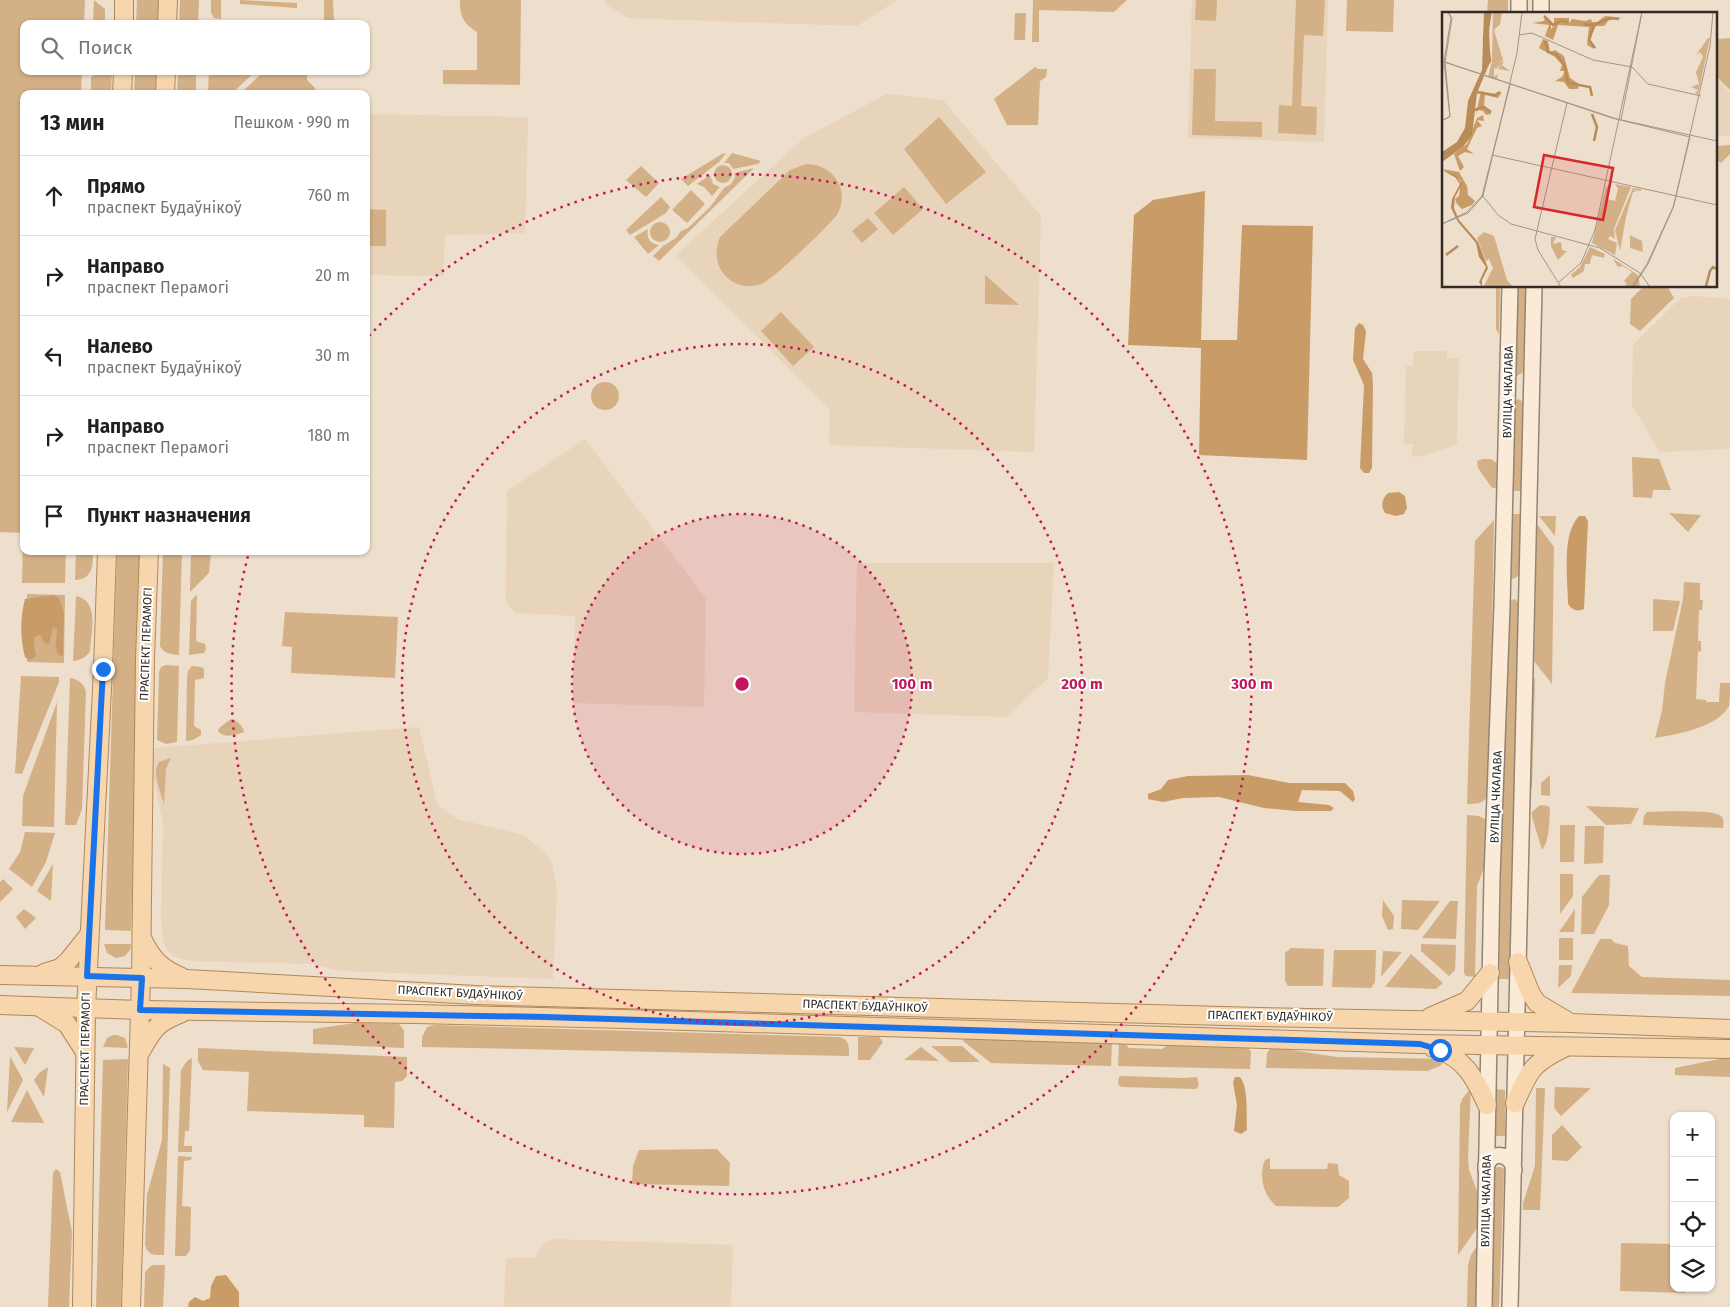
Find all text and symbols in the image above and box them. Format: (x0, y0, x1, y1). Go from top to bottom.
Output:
inset map (1442, 12, 1718, 288)
search box (20, 20, 370, 75)
icon: search (38, 34, 66, 62)
text: Поиск (78, 36, 132, 59)
text: 13 мин (40, 110, 104, 136)
text: Пешком · 990 m (234, 113, 350, 132)
text: Прямо (87, 175, 145, 198)
icon: ahead (40, 182, 68, 210)
text: 760 m (308, 186, 350, 205)
text: праспект Будаўнікоў (87, 198, 242, 217)
text: Направо (87, 255, 164, 278)
icon: right (40, 262, 68, 290)
text: 20 m (315, 266, 350, 285)
text: праспект Перамогі (87, 278, 229, 297)
text: Налево (87, 335, 153, 358)
icon: left (40, 342, 68, 370)
street label: ВУЛІЦА ЧКАЛАВА (1500, 345, 1516, 439)
text: 30 m (315, 346, 350, 365)
text: праспект Будаўнікоў (87, 358, 242, 377)
text: Направо (87, 415, 164, 438)
icon: right (40, 422, 68, 450)
text: 180 m (307, 426, 350, 445)
text: праспект Перамогі (87, 438, 229, 457)
icon: arrive (40, 502, 68, 530)
text: Пункт назначения (87, 504, 251, 527)
street label: ПРАСПЕКТ ПЕРАМОГІ (137, 587, 155, 701)
route end (92, 658, 115, 681)
centre of rings (733, 675, 751, 693)
text: 100 m (892, 675, 932, 693)
text: 200 m (1061, 675, 1103, 693)
text: 300 m (1230, 675, 1273, 693)
street label: ВУЛІЦА ЧКАЛАВА (1487, 750, 1505, 844)
street label: ПРАСПЕКТ БУДАЎНІКОЎ (397, 982, 524, 1003)
street label: ПРАСПЕКТ ПЕРАМОГІ (77, 992, 93, 1106)
street label: ПРАСПЕКТ БУДАЎНІКОЎ (802, 996, 929, 1015)
street label: ПРАСПЕКТ БУДАЎНІКОЎ (1207, 1007, 1333, 1024)
route start (1429, 1039, 1452, 1062)
map controls (1670, 1112, 1715, 1292)
button: + (1670, 1112, 1715, 1157)
street label: ВУЛІЦА ЧКАЛАВА (1478, 1154, 1494, 1248)
button: − (1670, 1157, 1715, 1202)
button: locate (1670, 1202, 1715, 1247)
button: layers (1670, 1247, 1715, 1292)

